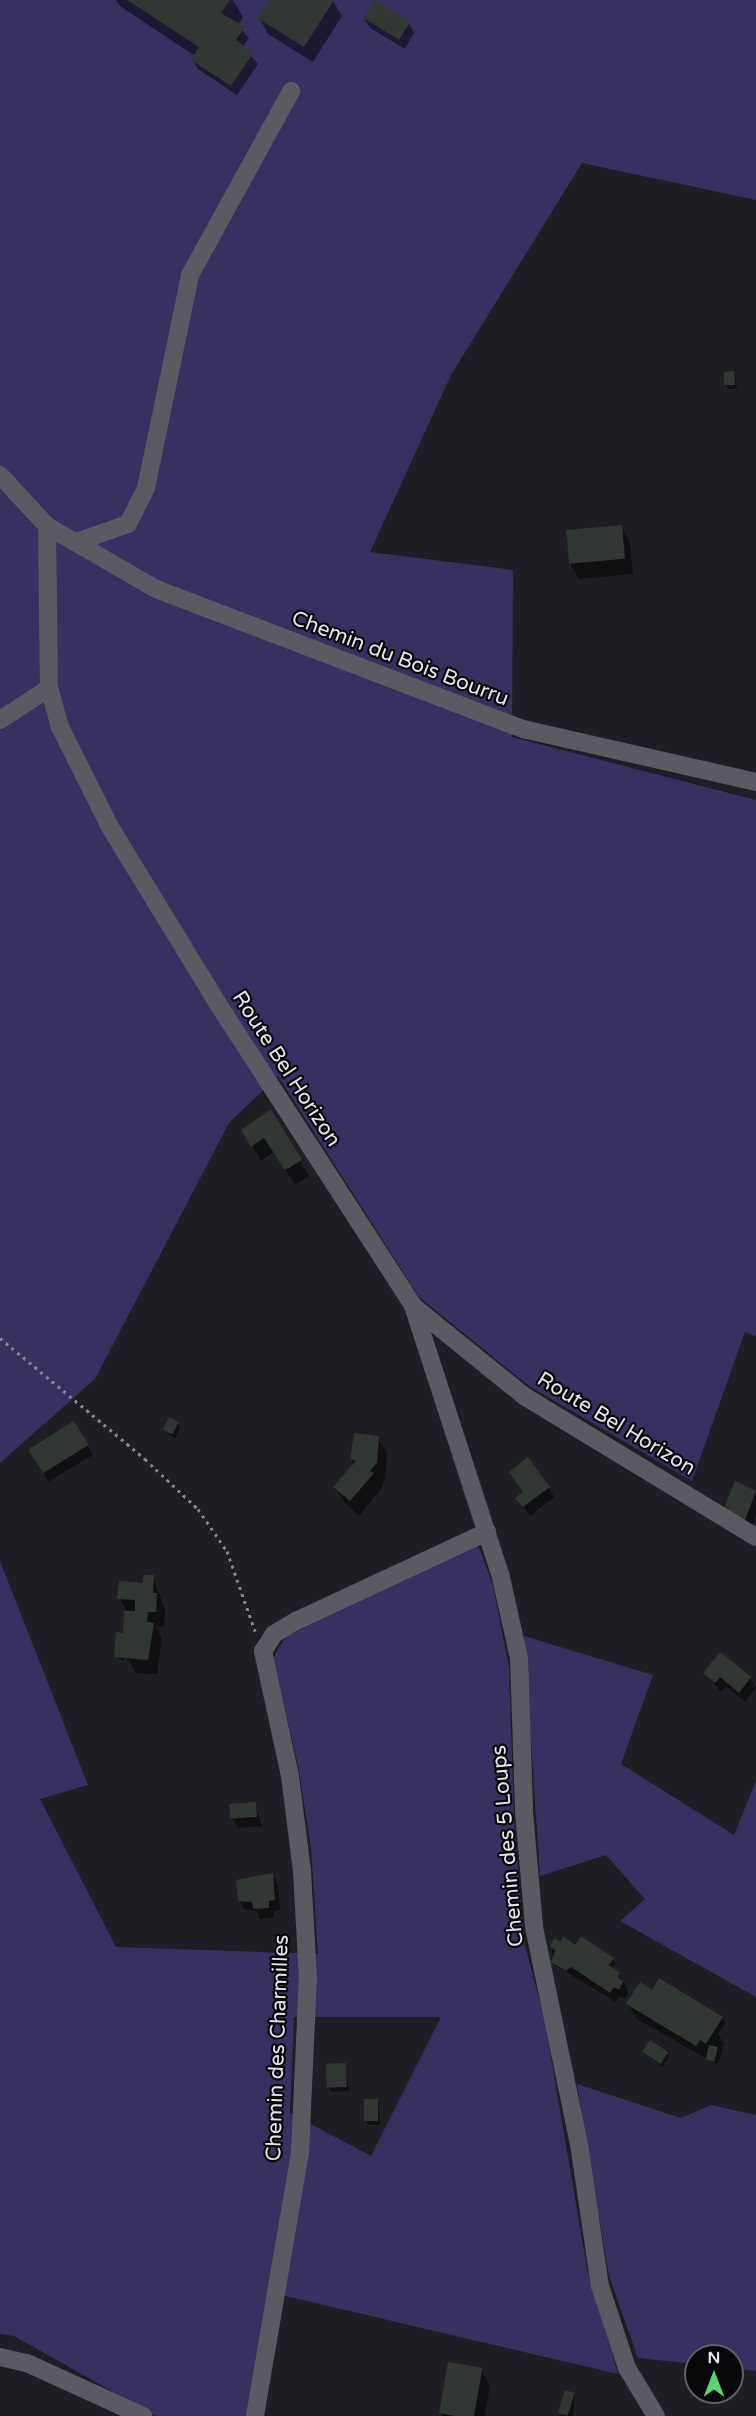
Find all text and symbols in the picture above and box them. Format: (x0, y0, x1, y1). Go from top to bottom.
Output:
street label: Chemin du Bois Bourru (288, 606, 512, 712)
street label: Route Bel Horizon (226, 987, 346, 1151)
street label: Route Bel Horizon (532, 1367, 700, 1481)
street label: Chemin des 5 Loups (487, 1744, 529, 1948)
street label: Chemin des Charmilles (261, 1934, 295, 2162)
north arrow (684, 2344, 744, 2404)
text: N (708, 2348, 720, 2368)

